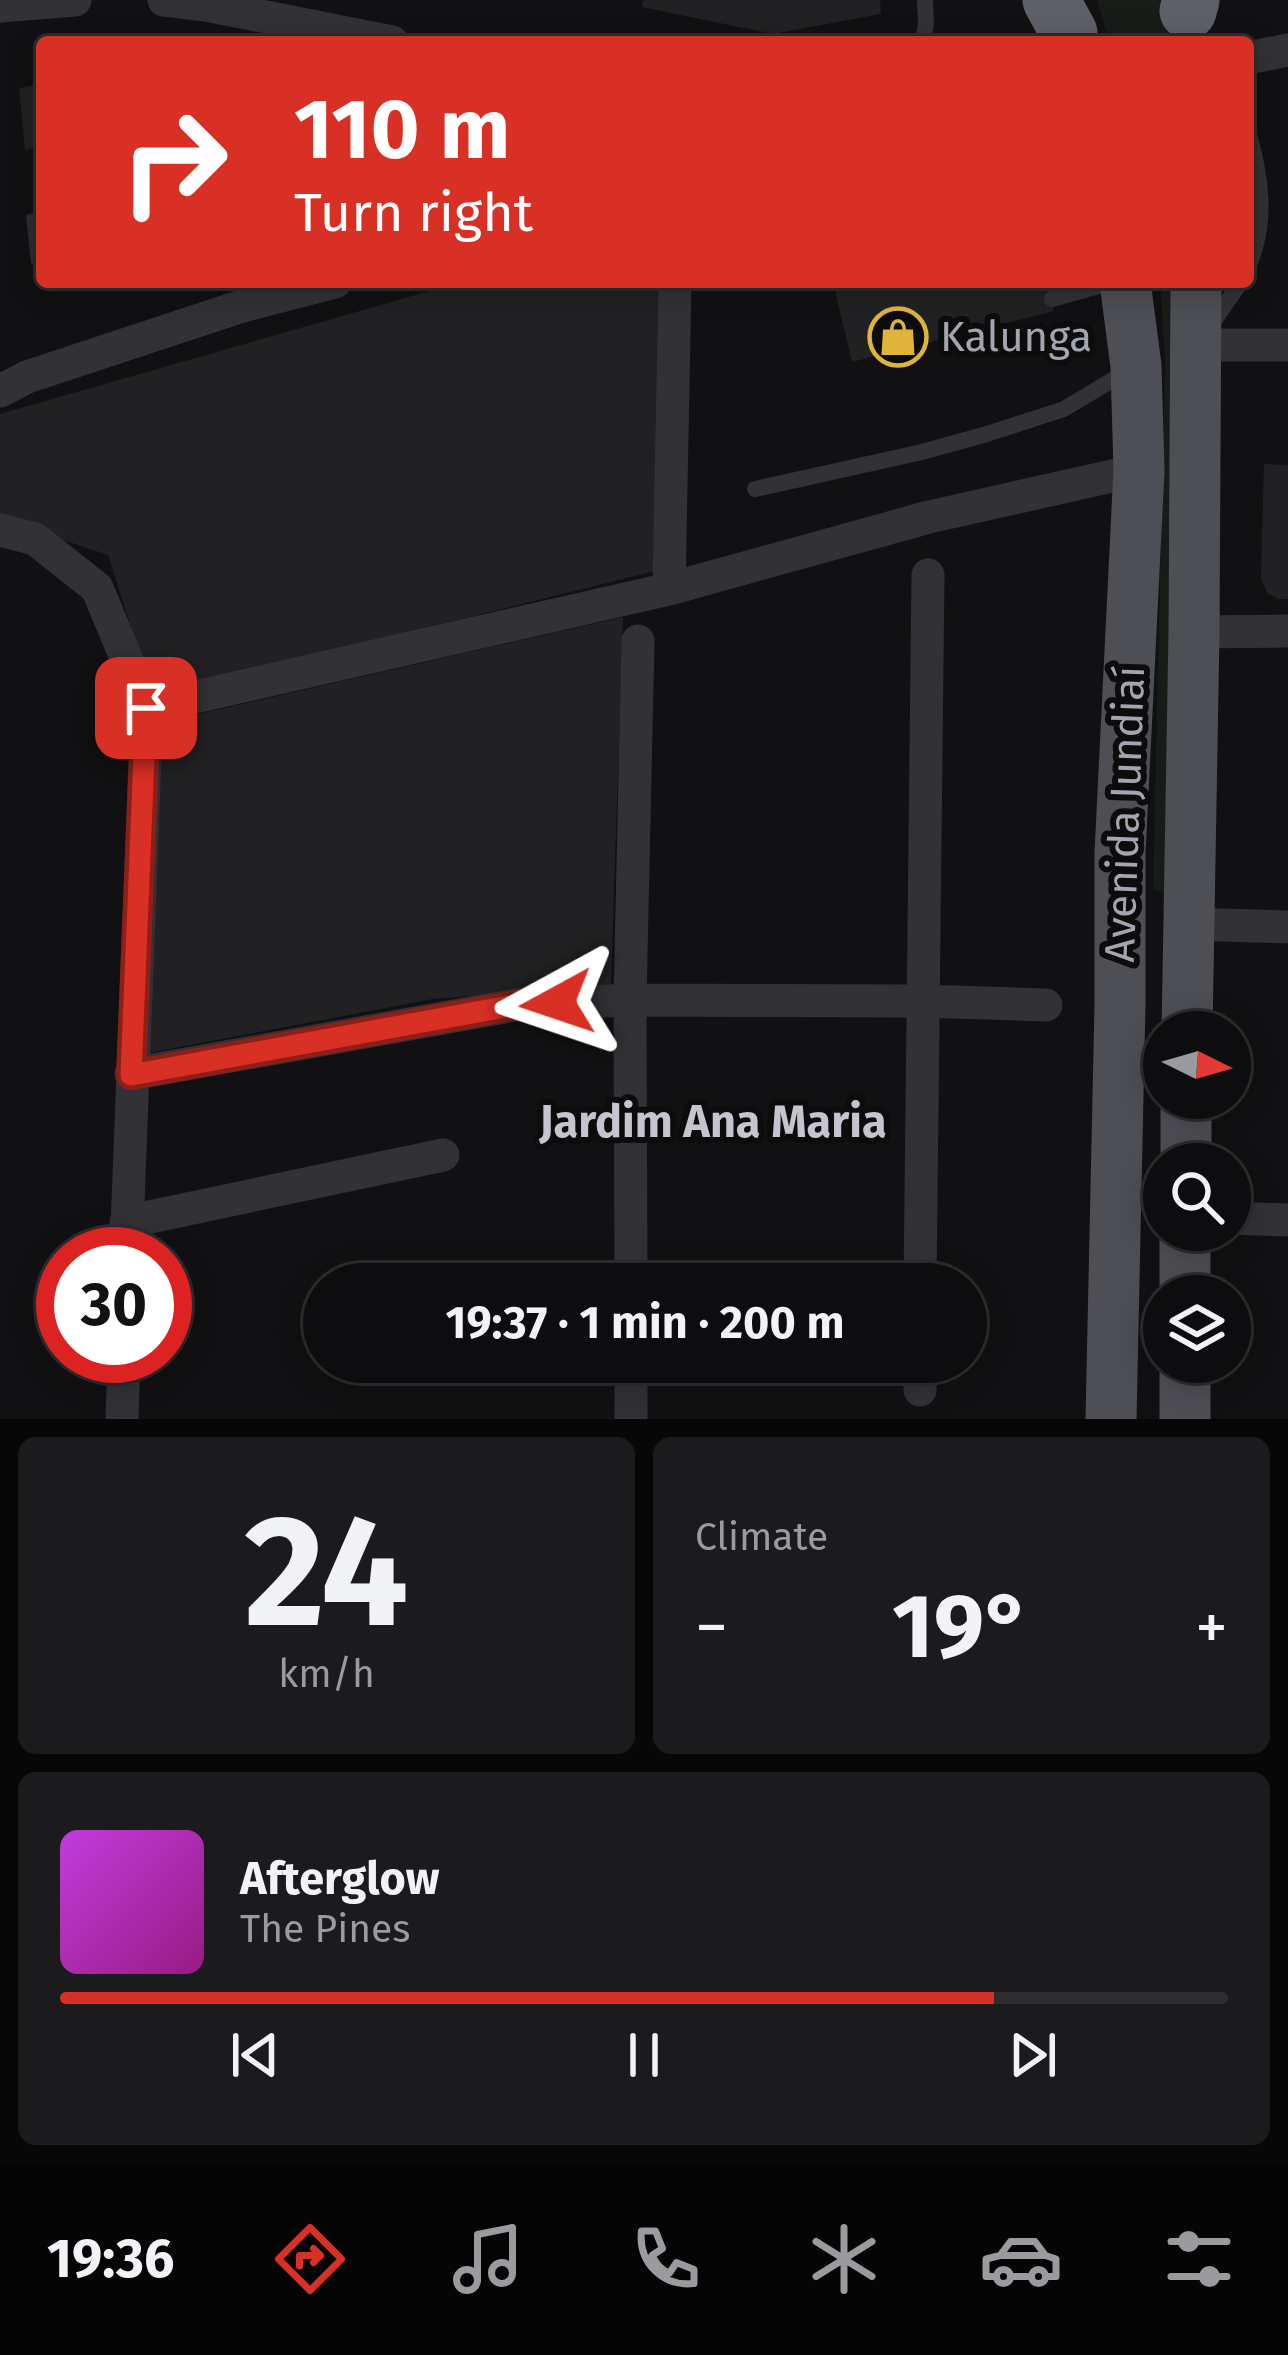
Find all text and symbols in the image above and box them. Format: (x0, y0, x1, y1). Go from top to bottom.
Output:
text: 110 m (294, 79, 510, 180)
icon: right (96, 84, 252, 240)
text: Turn right (294, 181, 533, 245)
shop icon: Kalunga (867, 306, 929, 368)
place label: Kalunga (940, 312, 1092, 362)
pin (95, 657, 197, 759)
street label: Avenida Jundiaí (1095, 665, 1155, 963)
icon: arrive (113, 675, 179, 741)
position arrow (494, 940, 620, 1066)
north arrow (1143, 1011, 1251, 1119)
map controls (1143, 1011, 1251, 1383)
district label: Jardim Ana Maria (538, 1095, 887, 1149)
button: search (1143, 1143, 1251, 1251)
speed limit sign: 30 (36, 1227, 192, 1383)
button: layers (1143, 1275, 1251, 1383)
text: 19:37 · 1 min · 200 m (446, 1296, 844, 1350)
text: 24 (244, 1479, 409, 1666)
text: Climate (695, 1514, 828, 1560)
text: 19° (892, 1573, 1031, 1681)
text: − (695, 1588, 728, 1667)
text: + (1195, 1588, 1228, 1667)
text: km/h (278, 1651, 375, 1697)
text: Afterglow (240, 1852, 439, 1906)
text: The Pines (240, 1906, 411, 1952)
icon: previous (222, 2022, 288, 2088)
icon: pause (611, 2022, 677, 2088)
icon: next (1000, 2022, 1066, 2088)
icon: directions (268, 2217, 352, 2301)
icon: music (446, 2217, 530, 2301)
icon: phone (624, 2217, 708, 2301)
icon: climate (802, 2217, 886, 2301)
icon: car (979, 2217, 1063, 2301)
icon: filters (1157, 2217, 1241, 2301)
text: 19:36 (47, 2227, 175, 2291)

